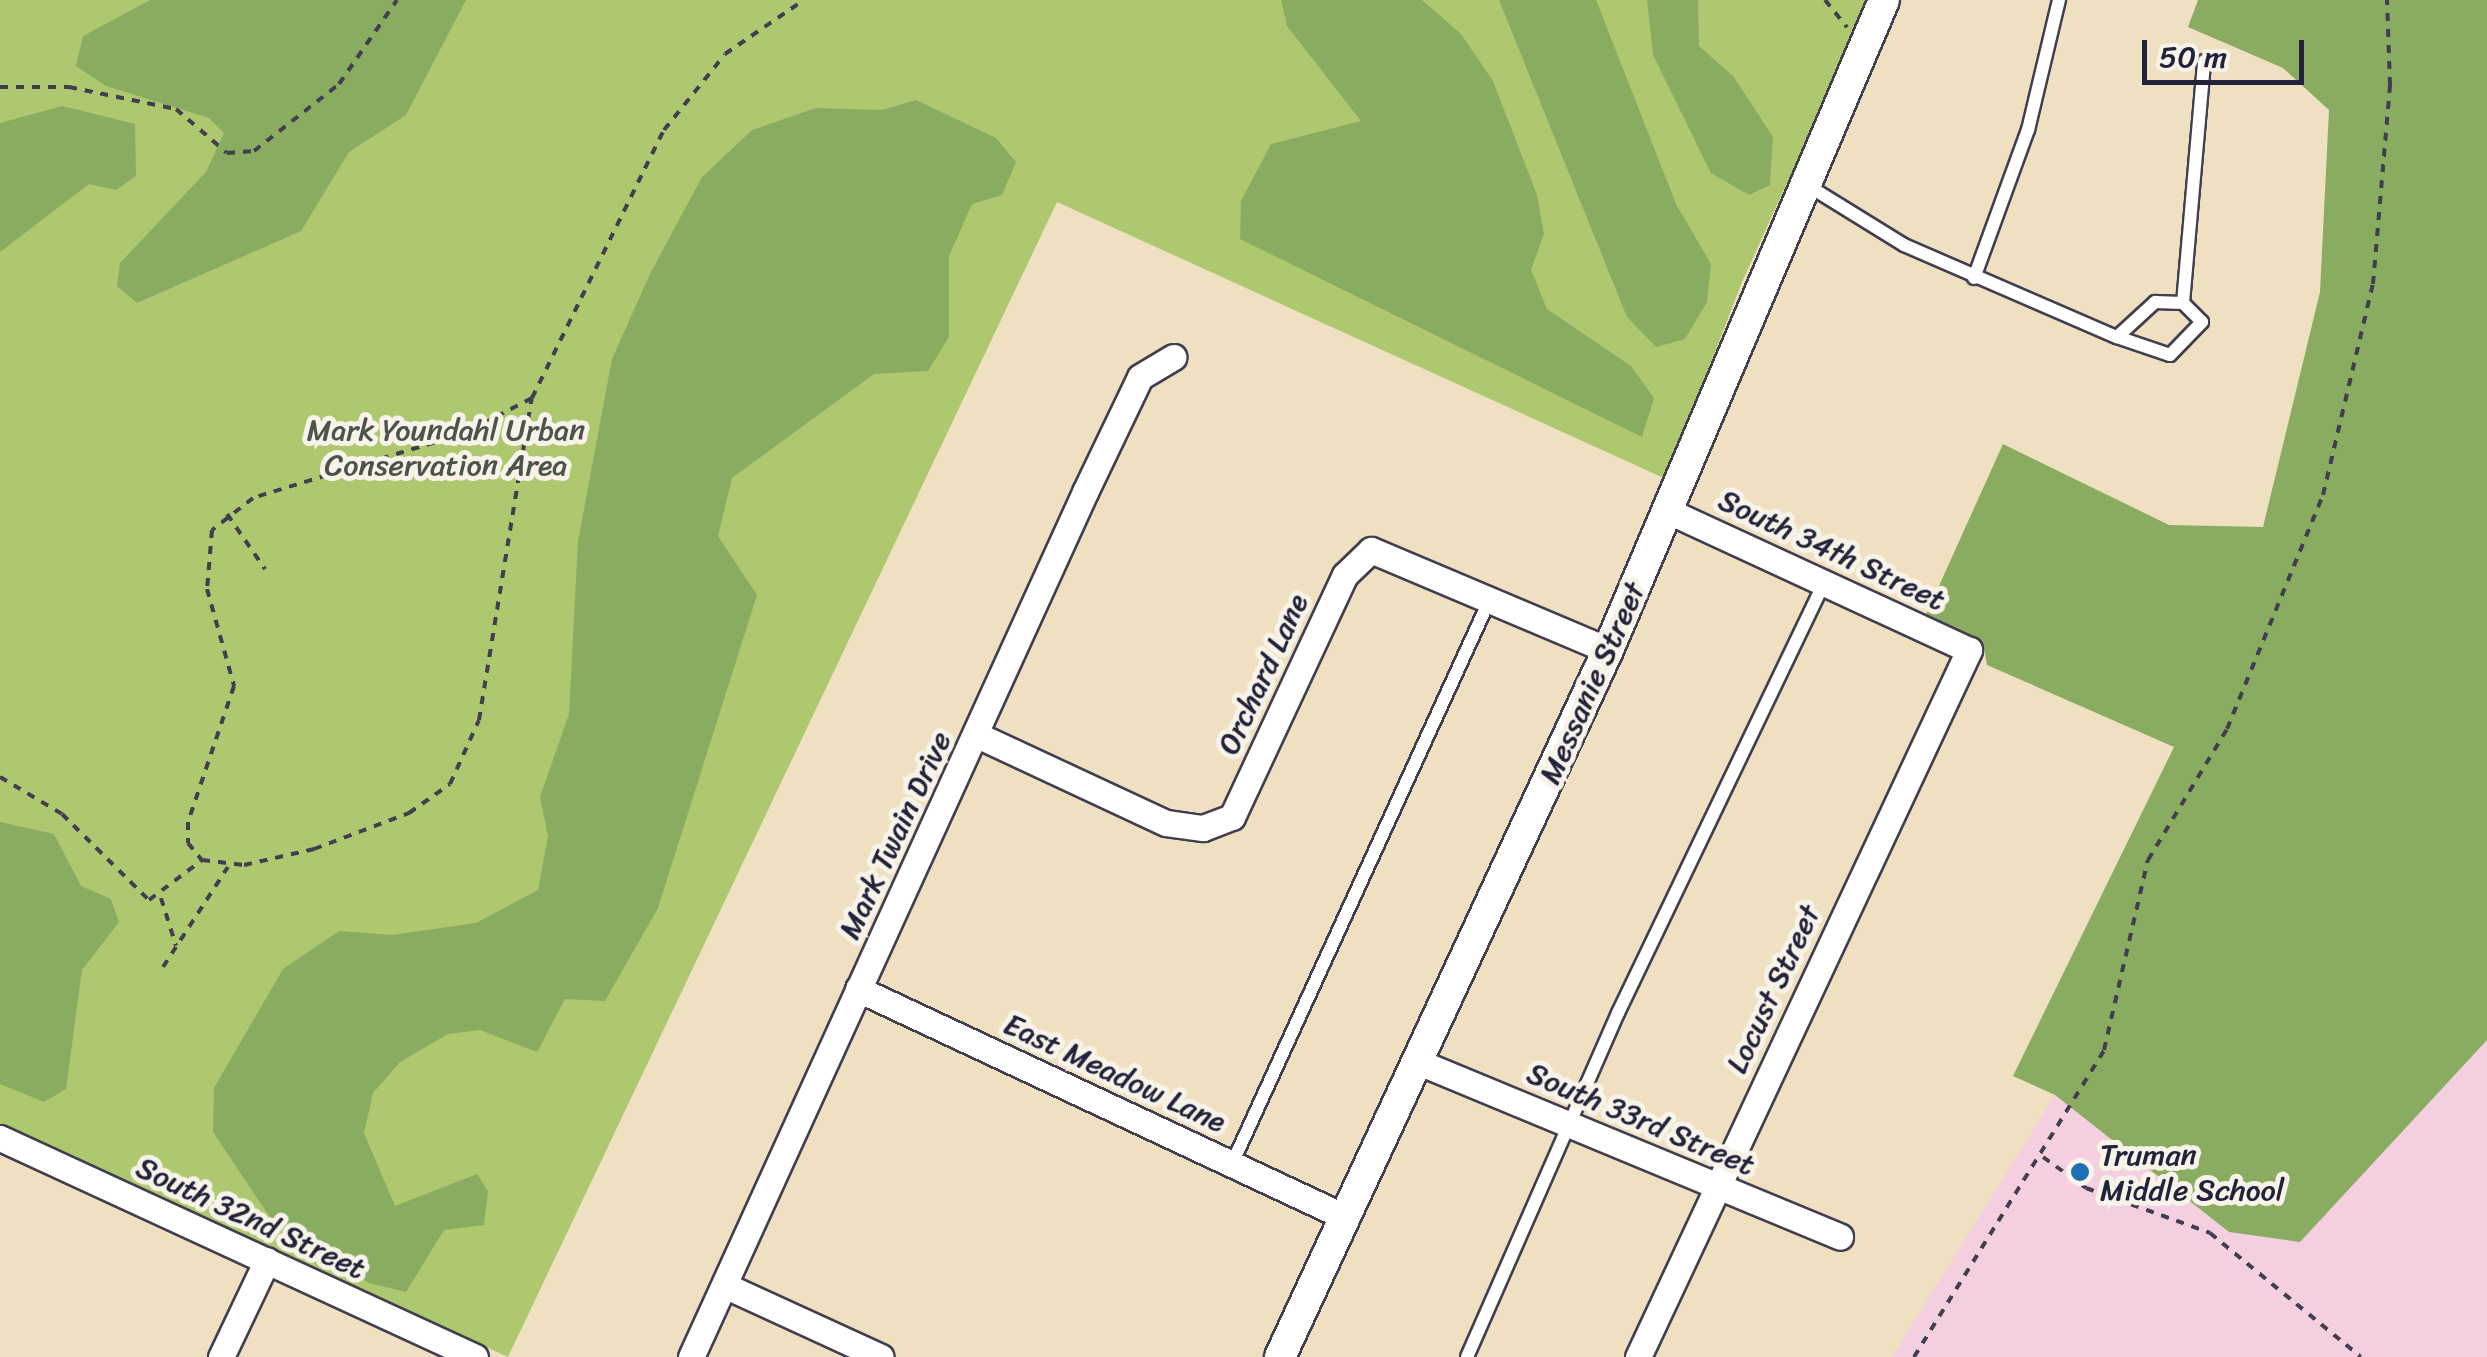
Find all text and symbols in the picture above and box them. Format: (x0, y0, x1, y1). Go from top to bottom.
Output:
scale bar (2147, 20, 2310, 82)
text: 50 m (2159, 30, 2227, 84)
park label: Mark Youndahl Urban Conservation Area (307, 412, 585, 482)
street label: South 34th Street (1713, 482, 1951, 618)
street label: Messanie Street (1531, 576, 1653, 790)
street label: Orchard Lane (1210, 588, 1316, 760)
street label: Mark Twain Drive (831, 725, 959, 945)
street label: Locust Street (1718, 899, 1828, 1079)
street label: East Meadow Lane (998, 1006, 1232, 1140)
street label: South 33rd Street (1522, 1055, 1760, 1183)
place label: Truman Middle School (2100, 1137, 2285, 1208)
street label: South 32nd Street (131, 1149, 371, 1287)
marker: Truman Middle School (2069, 1161, 2091, 1183)

